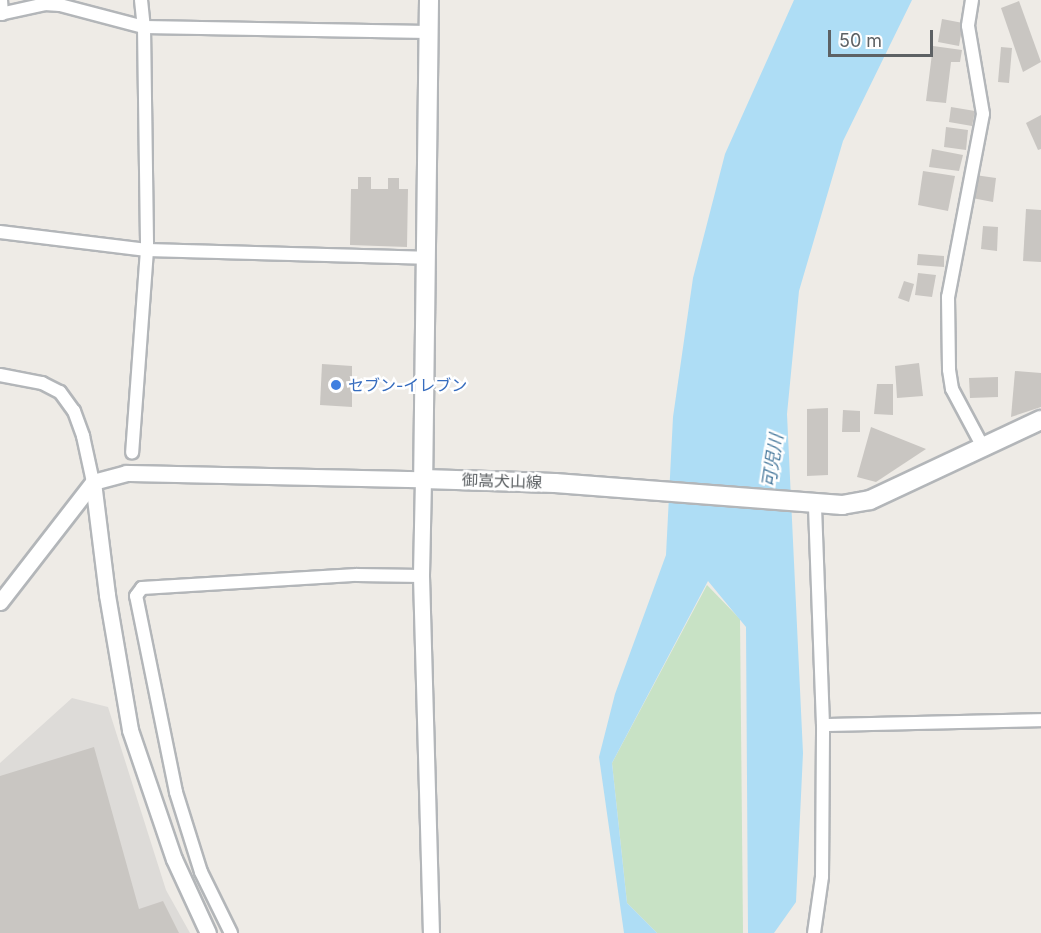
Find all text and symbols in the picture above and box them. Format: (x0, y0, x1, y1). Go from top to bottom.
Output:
scale bar (831, 18, 936, 56)
text: 50 m (839, 30, 882, 51)
place label: セブン-イレブン (348, 375, 467, 395)
marker: セブン-イレブン (329, 378, 343, 392)
water label: 可児川 (758, 433, 788, 489)
street label: 御嵩犬山線 (462, 470, 542, 492)

